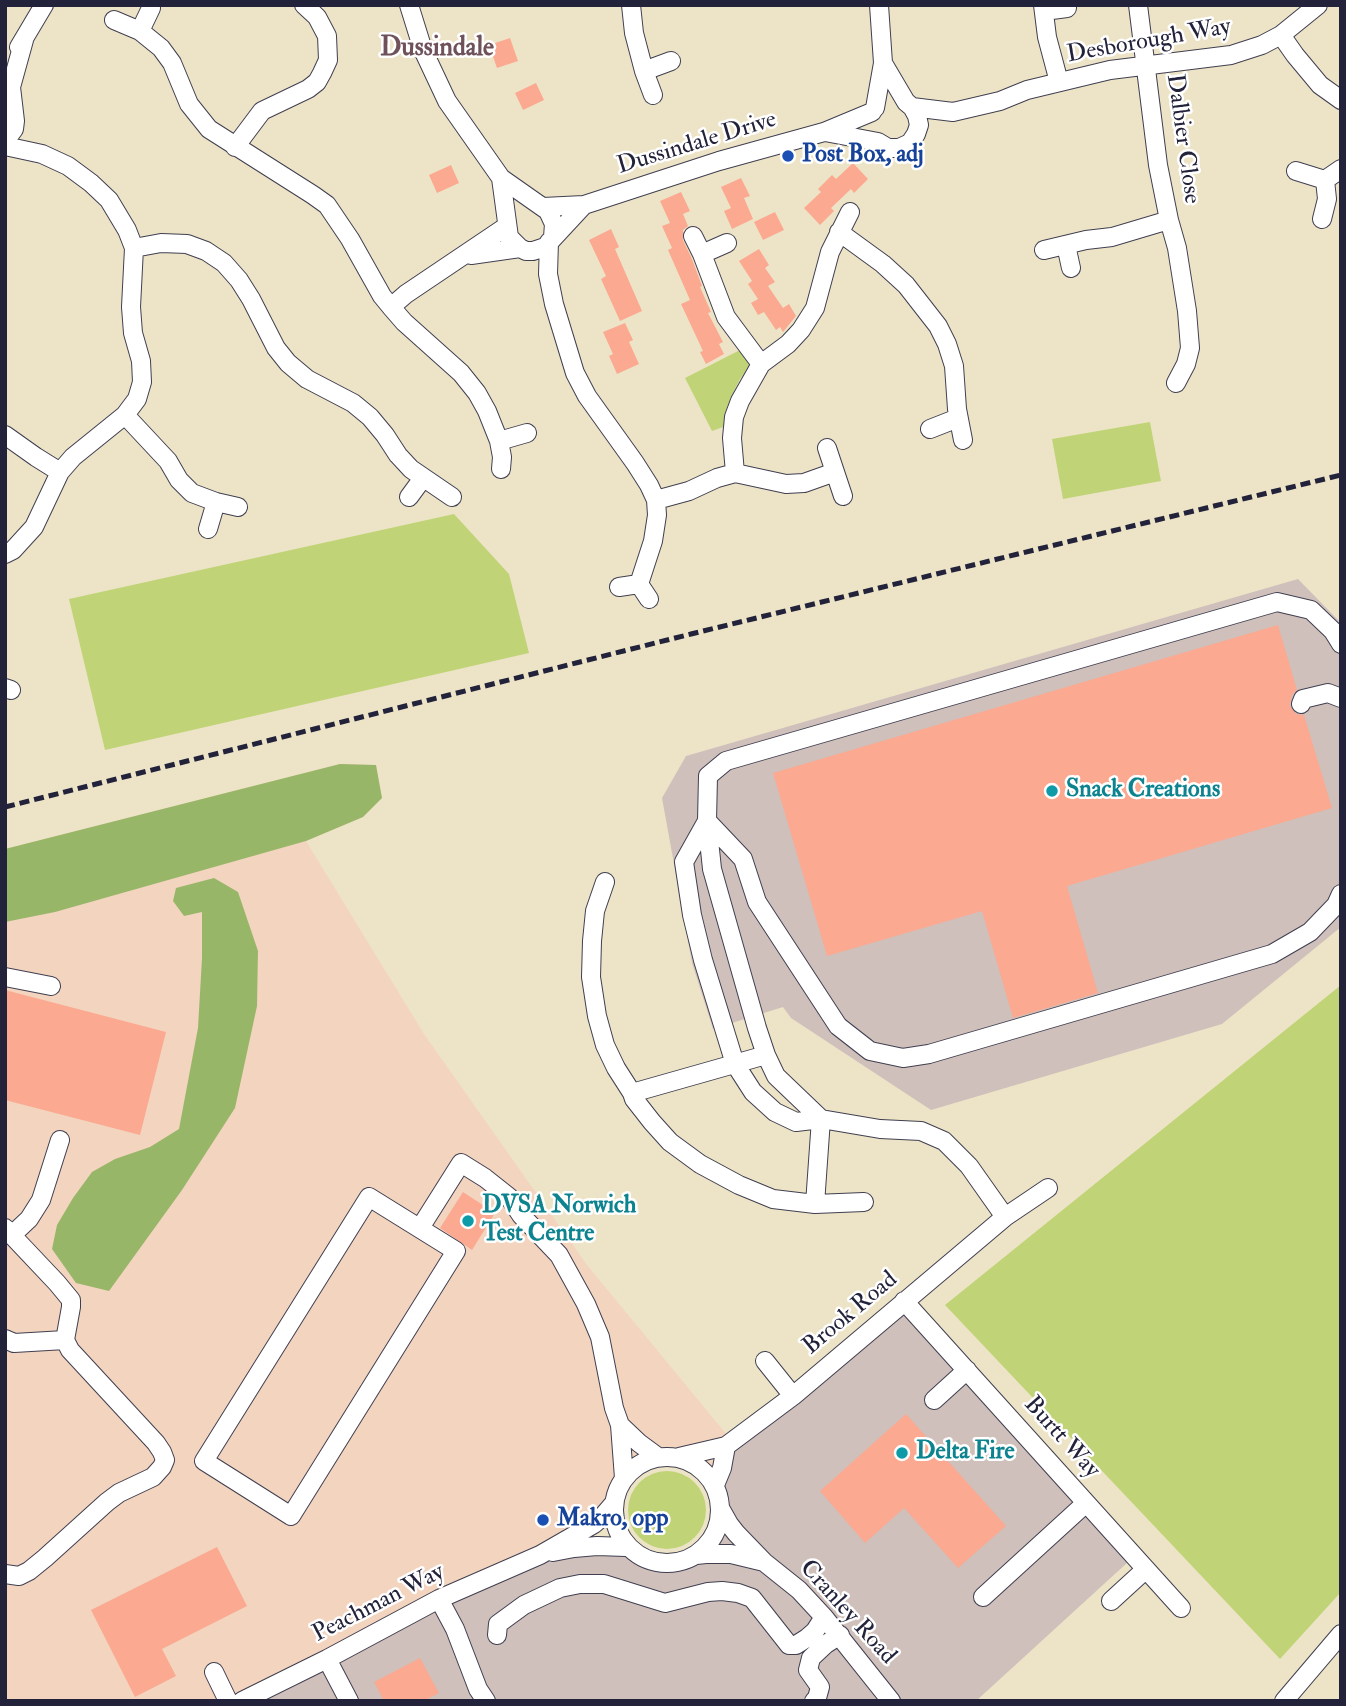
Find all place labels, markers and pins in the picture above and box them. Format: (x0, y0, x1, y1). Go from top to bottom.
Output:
place label: Post Box, adj (802, 142, 924, 170)
marker: Post Box, adj (780, 148, 796, 164)
place label: Snack Creations (1066, 777, 1220, 805)
marker: Snack Creations (1044, 783, 1060, 799)
place label: DVSA Norwich Test Centre (482, 1193, 636, 1249)
marker: DVSA Norwich Test Centre (460, 1213, 476, 1229)
place label: Delta Fire (916, 1439, 1014, 1467)
marker: Delta Fire (894, 1445, 910, 1461)
place label: Makro, opp (557, 1506, 668, 1534)
marker: Makro, opp (535, 1512, 551, 1528)

